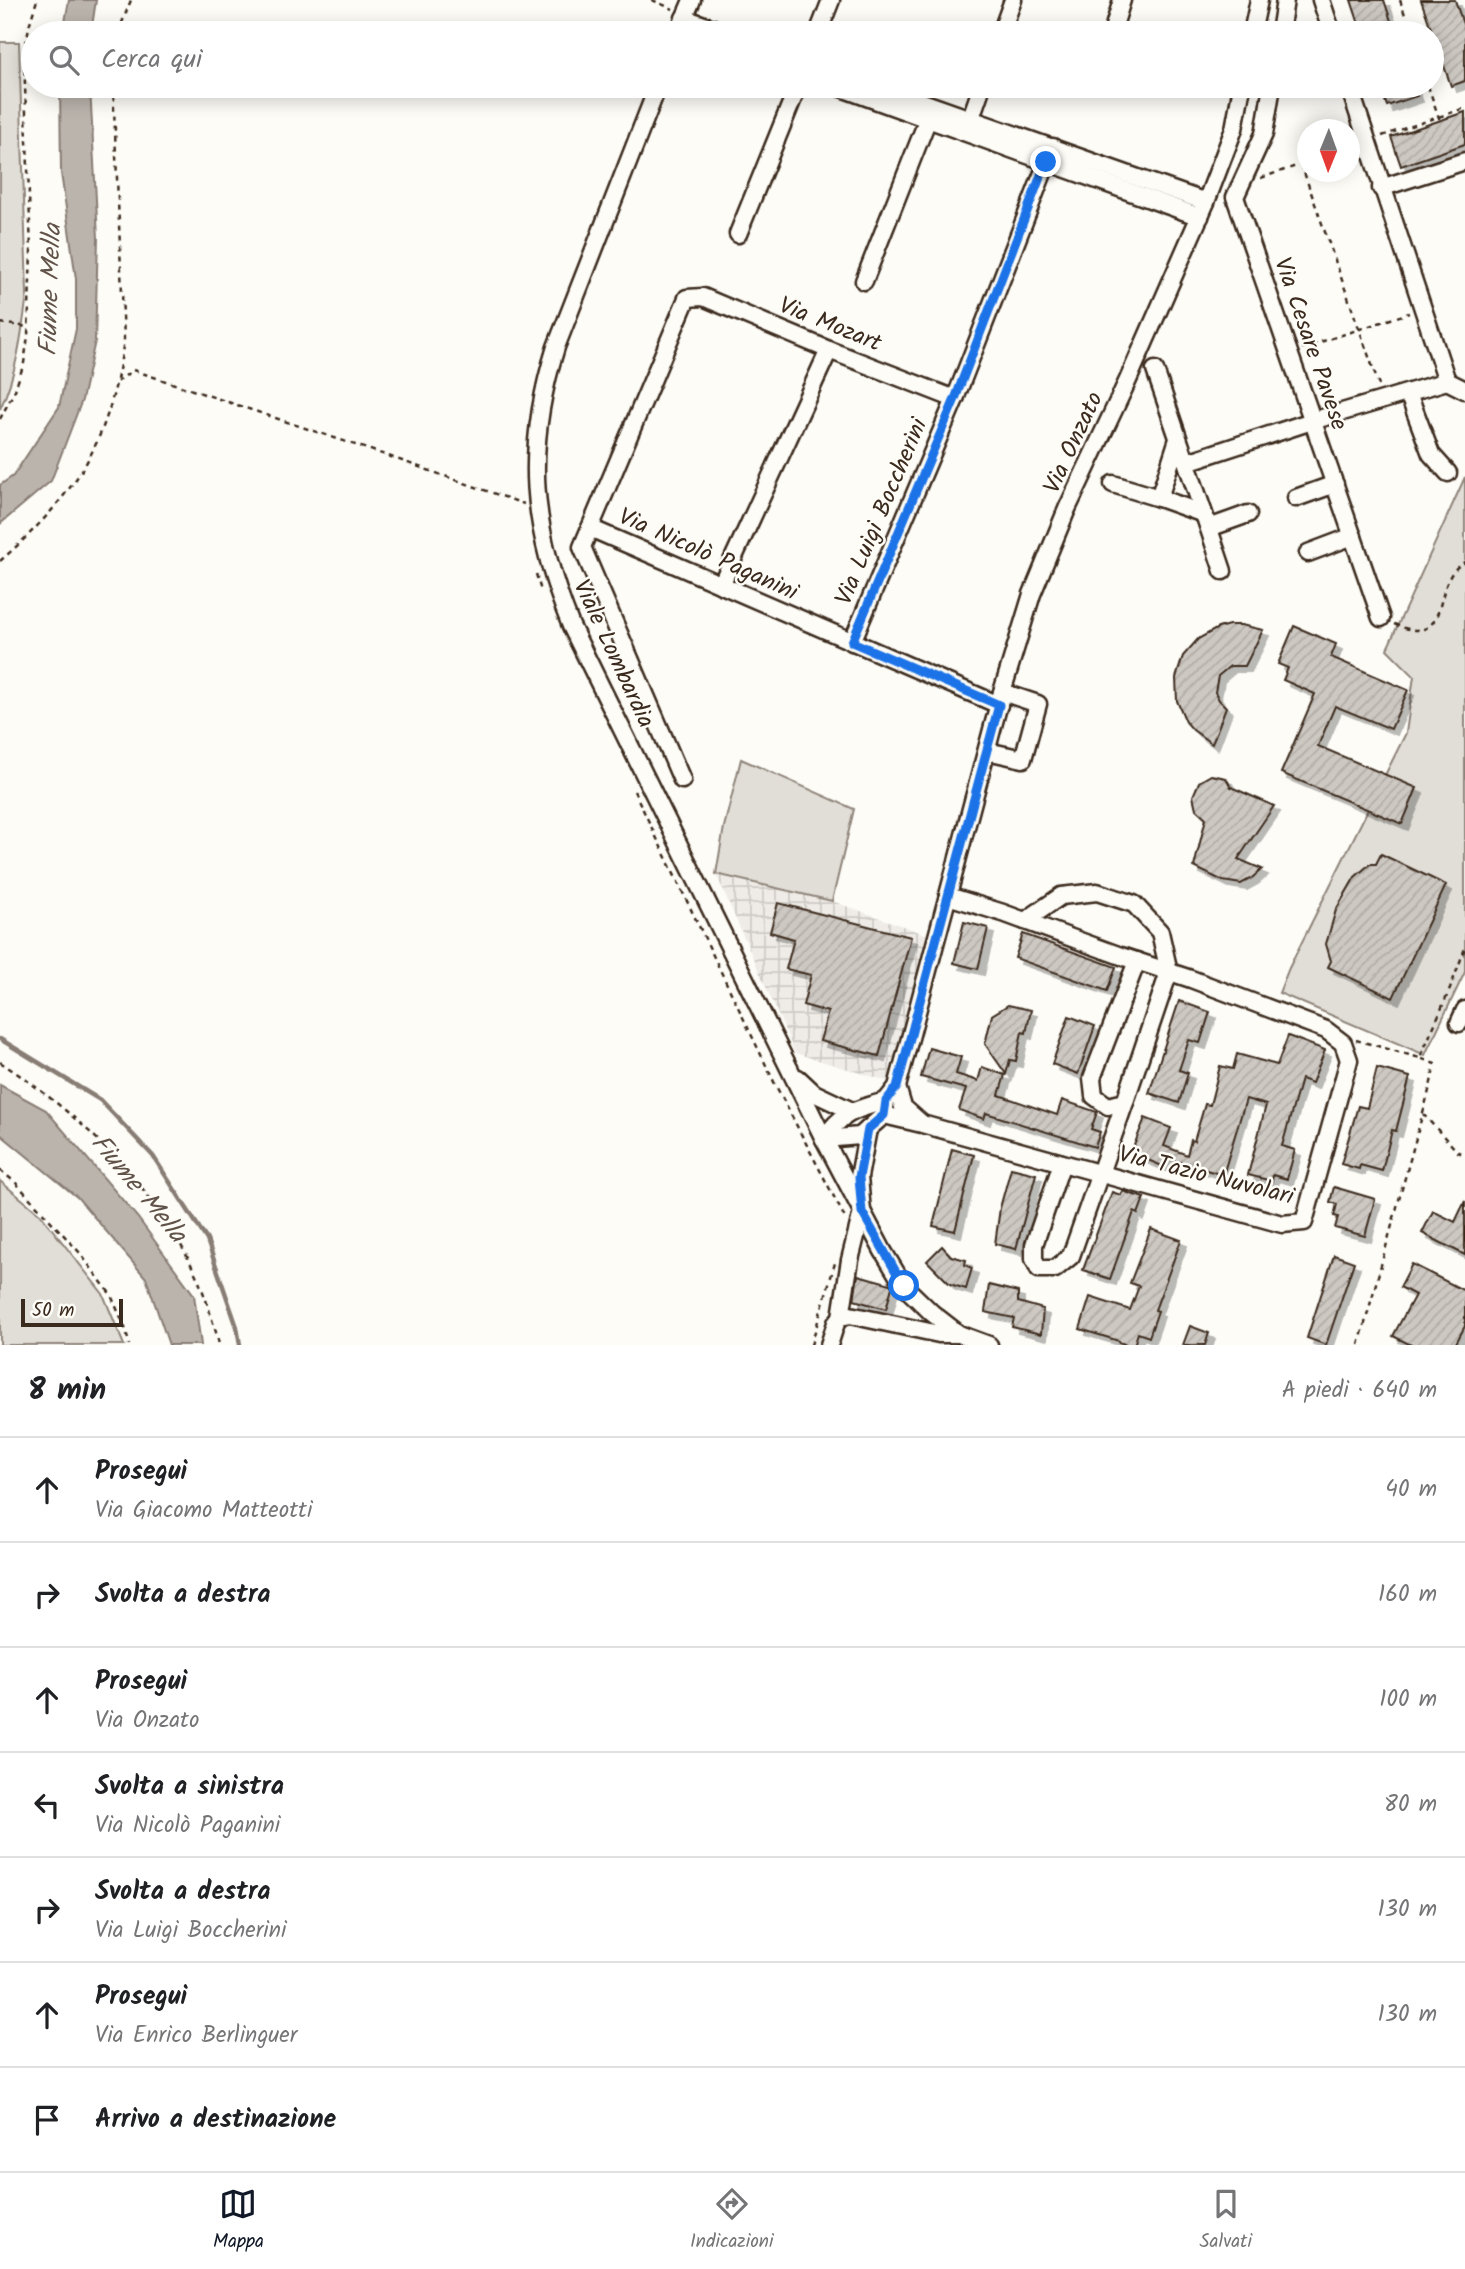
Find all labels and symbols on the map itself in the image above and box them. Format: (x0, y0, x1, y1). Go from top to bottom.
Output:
north arrow (1297, 119, 1360, 182)
route end (1030, 146, 1061, 177)
water label: Fiume Mella (28, 221, 74, 357)
street label: Via Cesare Pavese (1262, 252, 1358, 436)
street label: Via Mozart (773, 287, 888, 364)
street label: Via Onzato (1033, 385, 1115, 501)
street label: Via Luigi Boccherini (825, 411, 939, 612)
street label: Via Nicolò Paganini (612, 498, 805, 613)
street label: Viale Lombardia (562, 573, 664, 735)
water label: Fiume Mella (79, 1125, 198, 1255)
street label: Via Tazio Nuvolari (1114, 1135, 1299, 1217)
route start (888, 1270, 919, 1301)
scale bar (21, 1296, 122, 1328)

